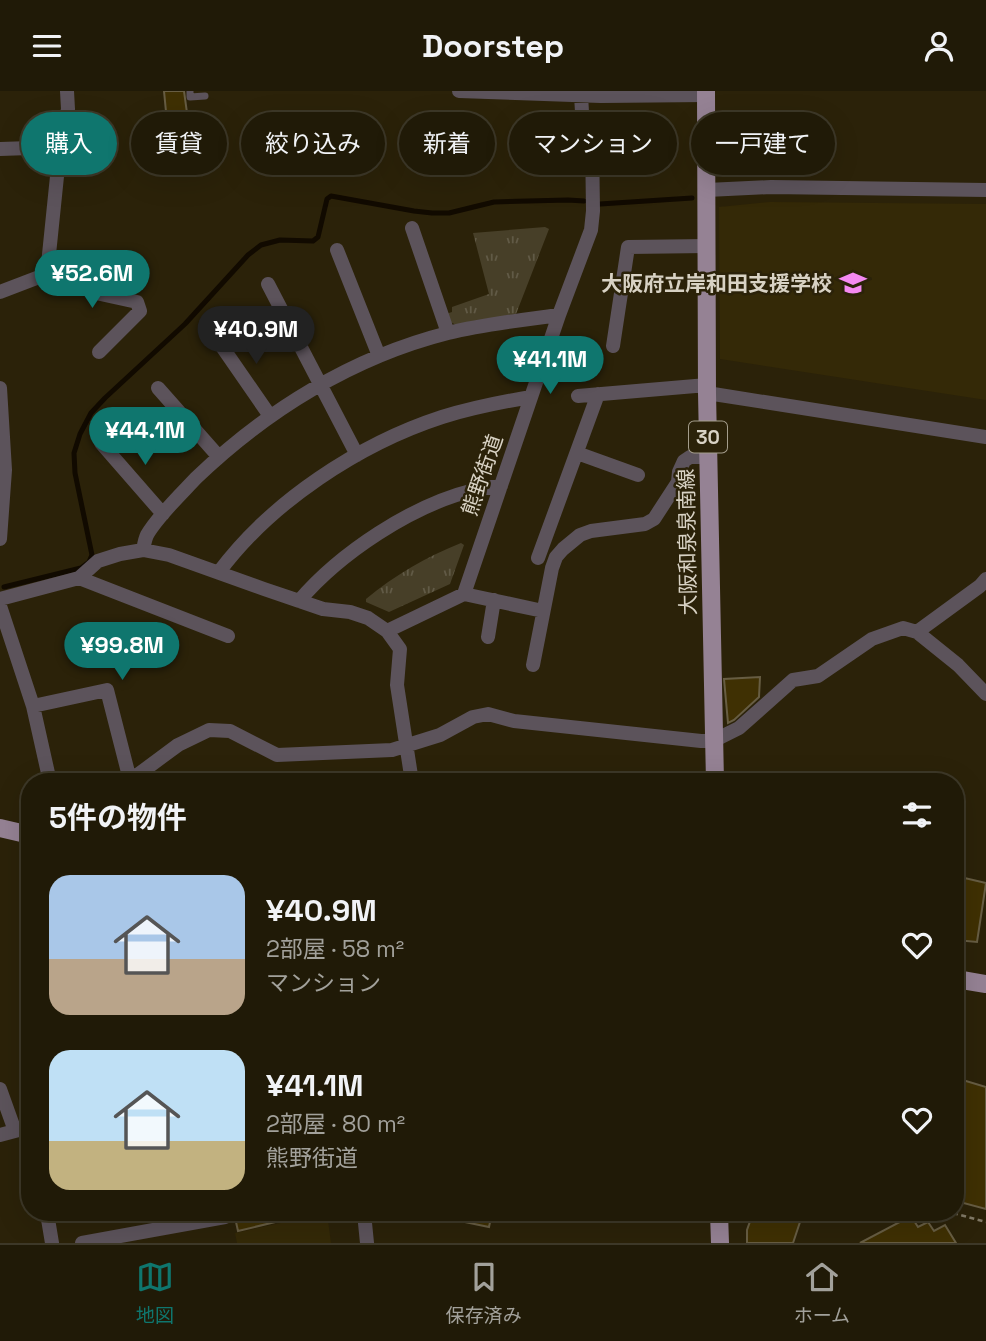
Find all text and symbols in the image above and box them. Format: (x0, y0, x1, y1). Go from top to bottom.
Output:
text: Doorstep (422, 26, 564, 66)
icon: menu (28, 27, 66, 65)
icon: person (920, 27, 958, 65)
chip: 購入 (21, 112, 117, 175)
chip: 賃貸 (131, 112, 227, 175)
chip: 絞り込み (241, 112, 385, 175)
chip: 新着 (399, 112, 495, 175)
chip: マンション (509, 112, 677, 175)
chip: 一戸建て (691, 112, 835, 175)
pin: ¥52.6M (35, 251, 149, 310)
text: ¥52.6M (51, 258, 133, 288)
school or university icon: 大阪府立岸和田支援学校 (838, 268, 868, 298)
place label: 大阪府立岸和田支援学校 (601, 270, 832, 297)
pin: ¥40.9M (199, 307, 313, 366)
text: ¥40.9M (214, 314, 298, 344)
pin: ¥41.1M (493, 337, 607, 396)
text: ¥41.1M (513, 344, 587, 374)
pin: ¥44.1M (88, 407, 202, 467)
text: ¥44.1M (105, 415, 185, 445)
road number: 30 (689, 421, 727, 453)
street label: 熊野街道 (456, 431, 508, 519)
street label: 大阪和泉泉南線 (672, 468, 702, 616)
pin: ¥99.8M (65, 623, 179, 682)
text: ¥99.8M (80, 630, 164, 660)
icon: filters (898, 796, 936, 834)
text: 5件の物件 (49, 798, 187, 837)
text: ¥40.9M (266, 891, 377, 930)
icon: home (105, 903, 189, 987)
icon: heart (898, 926, 936, 964)
text: 2部屋 · 58 m² (266, 934, 404, 964)
text: マンション (266, 968, 381, 998)
text: ¥41.1M (266, 1066, 364, 1105)
icon: home (105, 1078, 189, 1162)
icon: heart (898, 1101, 936, 1139)
text: 2部屋 · 80 m² (266, 1109, 405, 1139)
text: 熊野街道 (266, 1143, 358, 1173)
tab: 地図 (136, 1258, 174, 1328)
tab: 保存済み (446, 1258, 522, 1328)
tab: ホーム (794, 1258, 850, 1328)

